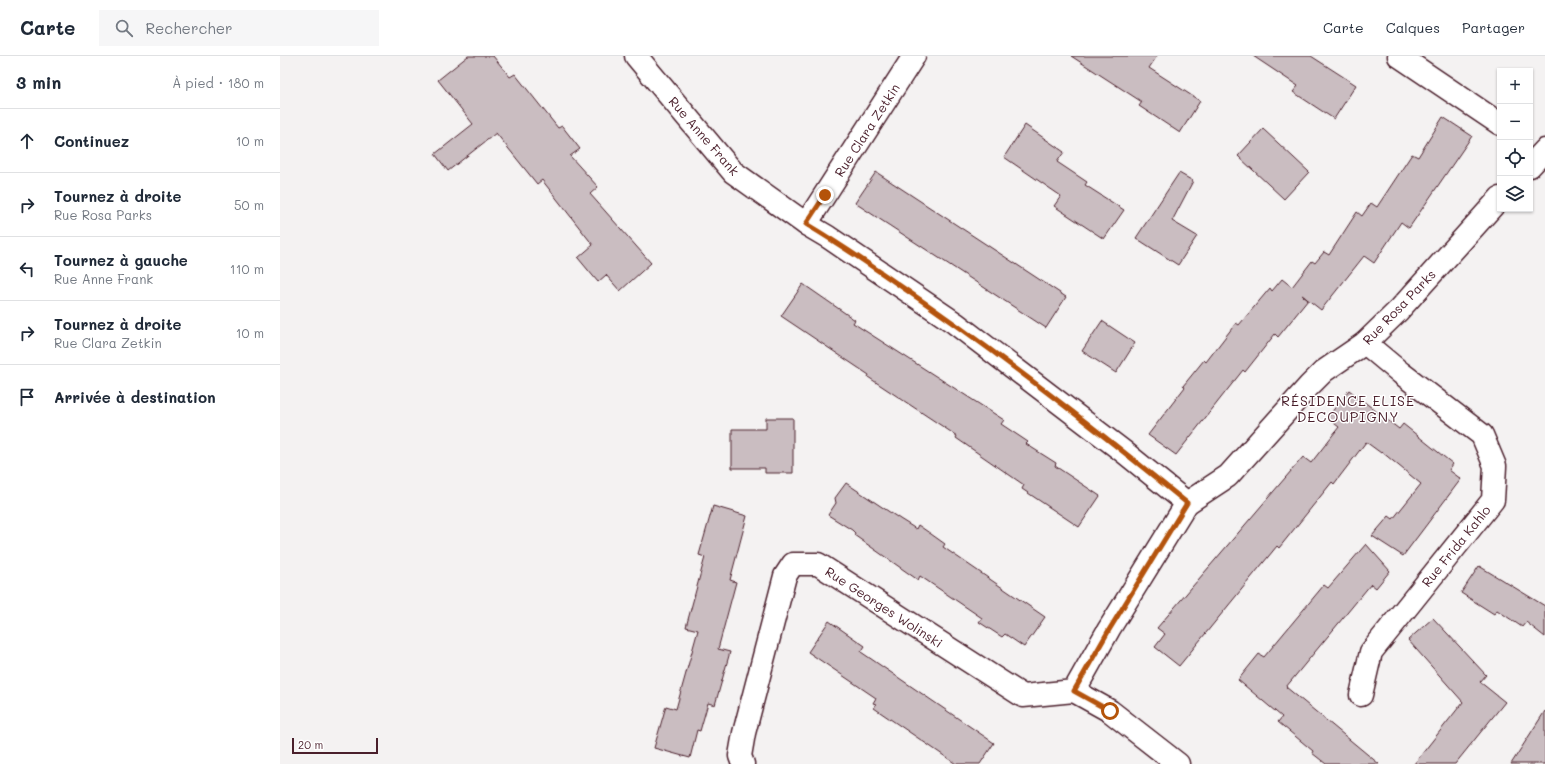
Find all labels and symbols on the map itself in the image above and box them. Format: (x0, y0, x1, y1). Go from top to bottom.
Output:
street label: Rue Clara Zetkin (830, 80, 903, 180)
street label: Rue Anne Frank (665, 93, 743, 179)
route end (816, 186, 834, 204)
street label: Rue Rosa Parks (1358, 265, 1439, 348)
district label: RÉSIDENCE ELISE DECOUPIGNY (1281, 391, 1415, 426)
street label: Rue Frida Kahlo (1417, 501, 1494, 590)
street label: Rue Georges Wolinski (822, 562, 946, 651)
route start (1101, 702, 1119, 720)
scale bar (292, 736, 378, 755)

